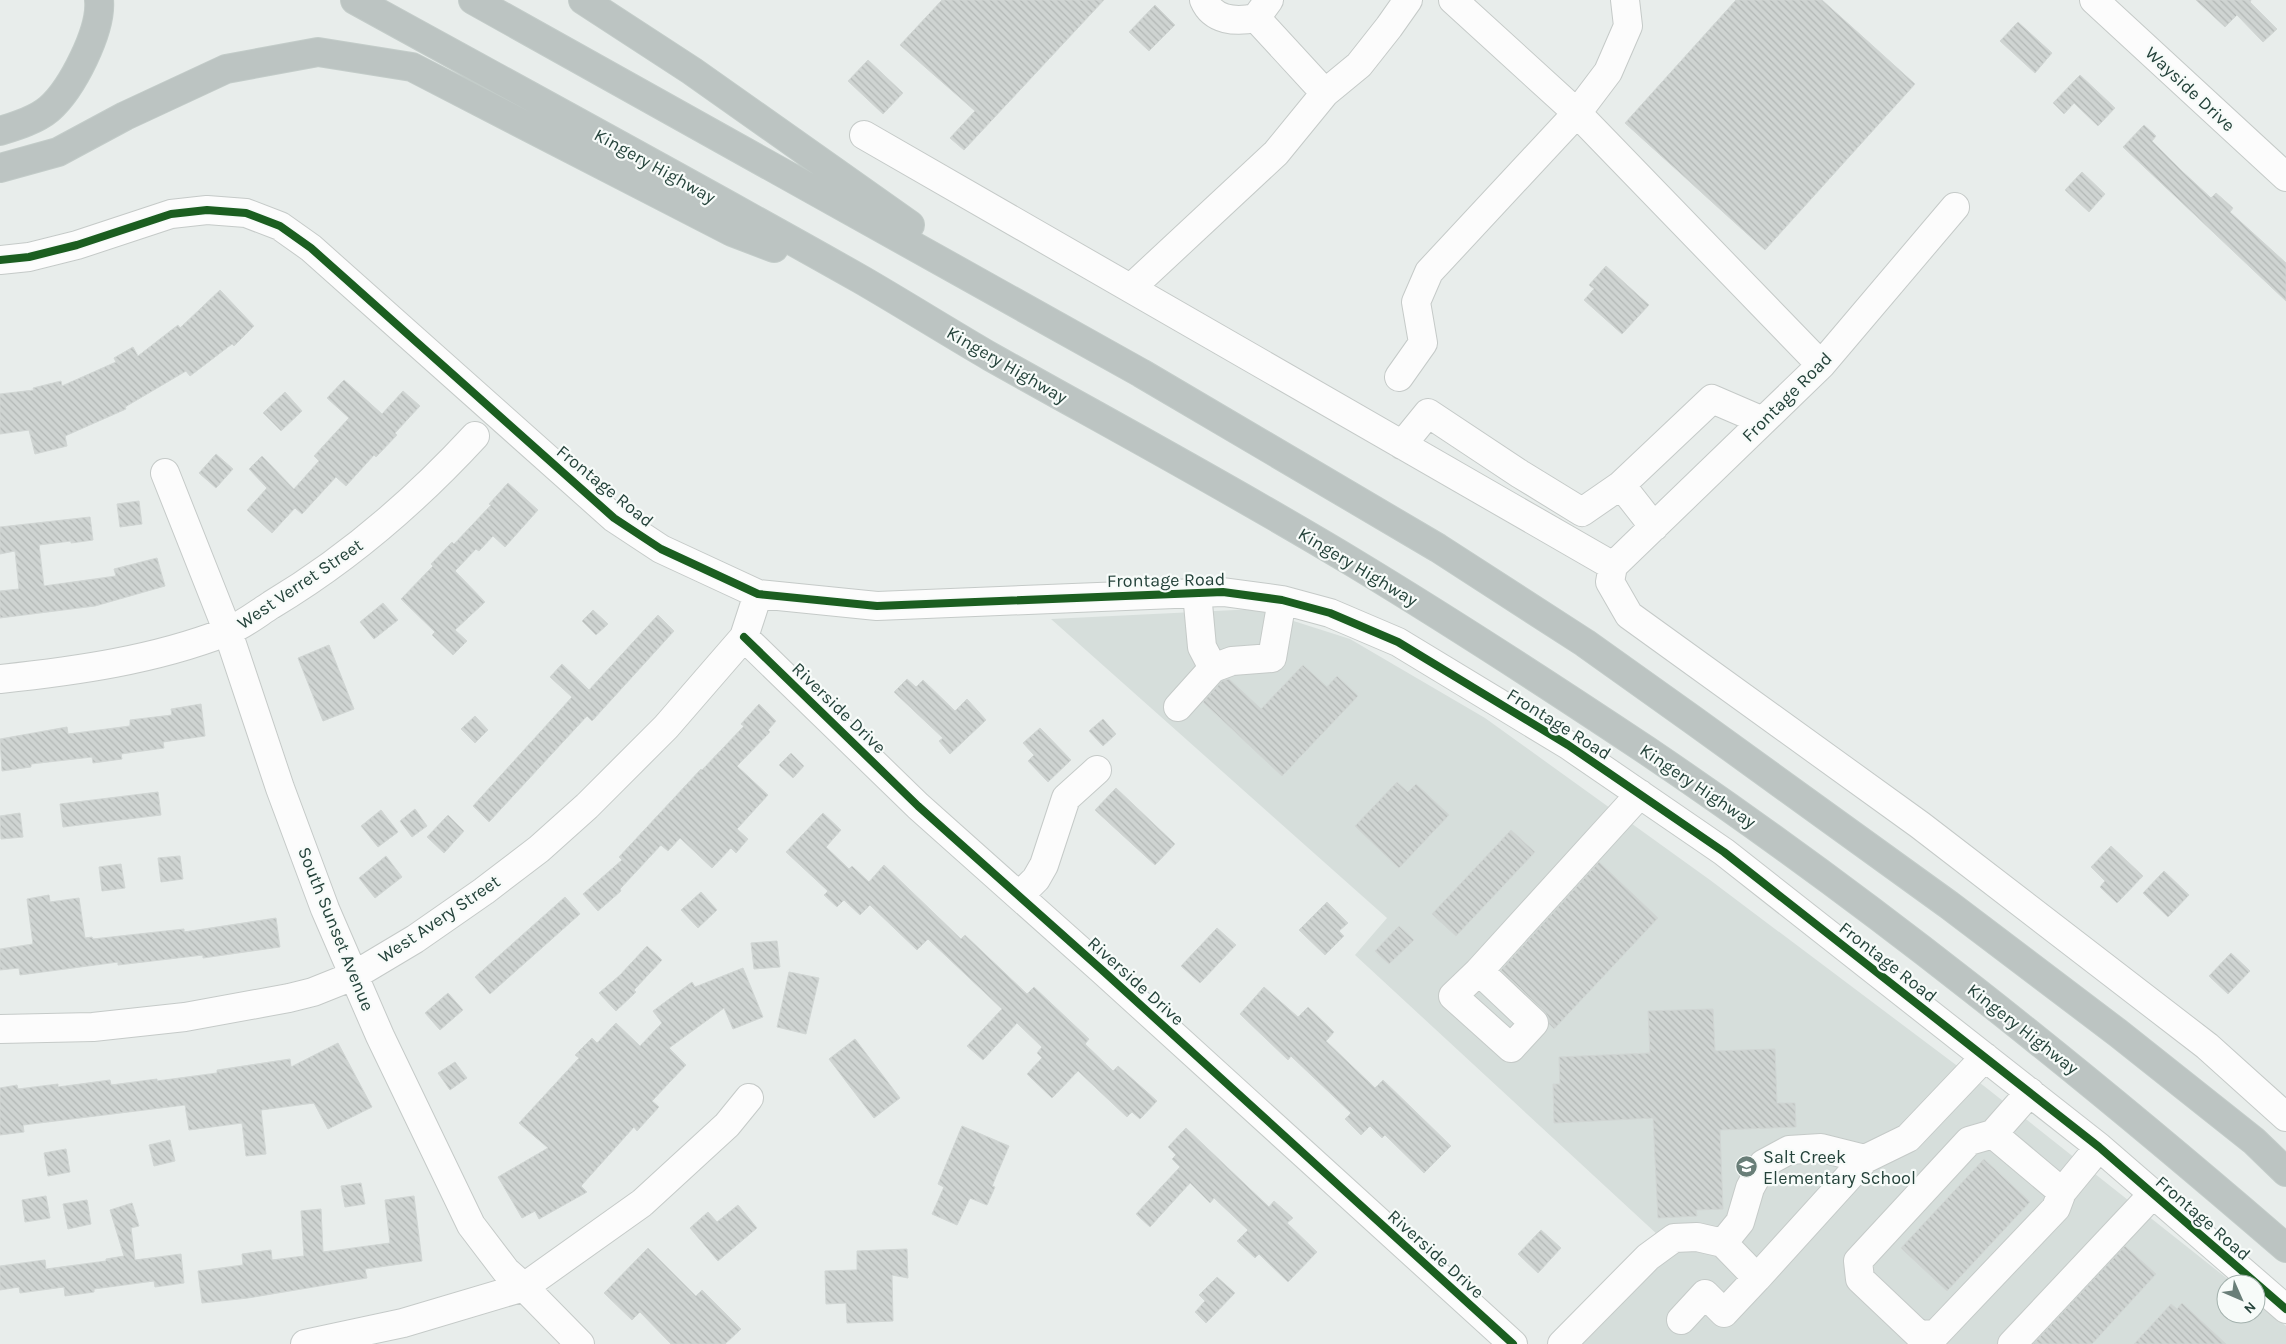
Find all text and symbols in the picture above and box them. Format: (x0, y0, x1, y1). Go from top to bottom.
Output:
street label: Wayside Drive (2140, 42, 2240, 136)
street label: Kingery Highway (590, 124, 720, 209)
street label: Kingery Highway (943, 322, 1072, 409)
street label: Frontage Road (1737, 347, 1837, 447)
street label: Frontage Road (552, 440, 658, 532)
street label: Kingery Highway (1294, 523, 1422, 612)
street label: West Verret Street (233, 534, 367, 634)
street label: Frontage Road (1107, 568, 1225, 592)
street label: Riverside Drive (787, 658, 891, 758)
street label: Frontage Road (1503, 683, 1615, 765)
street label: Kingery Highway (1636, 739, 1761, 833)
street label: South Sunset Avenue (293, 844, 379, 1014)
street label: West Avery Street (374, 870, 504, 968)
street label: Frontage Road (1835, 917, 1941, 1007)
street label: Riverside Drive (1083, 932, 1189, 1030)
street label: Kingery Highway (1963, 979, 2084, 1080)
place label: Salt Creek Elementary School (1763, 1146, 1916, 1189)
school or university icon: Salt Creek Elementary School (1735, 1155, 1759, 1179)
street label: Frontage Road (2151, 1171, 2255, 1265)
street label: Riverside Drive (1383, 1205, 1489, 1303)
north arrow (2216, 1274, 2266, 1324)
text: N (2240, 1298, 2259, 1317)

